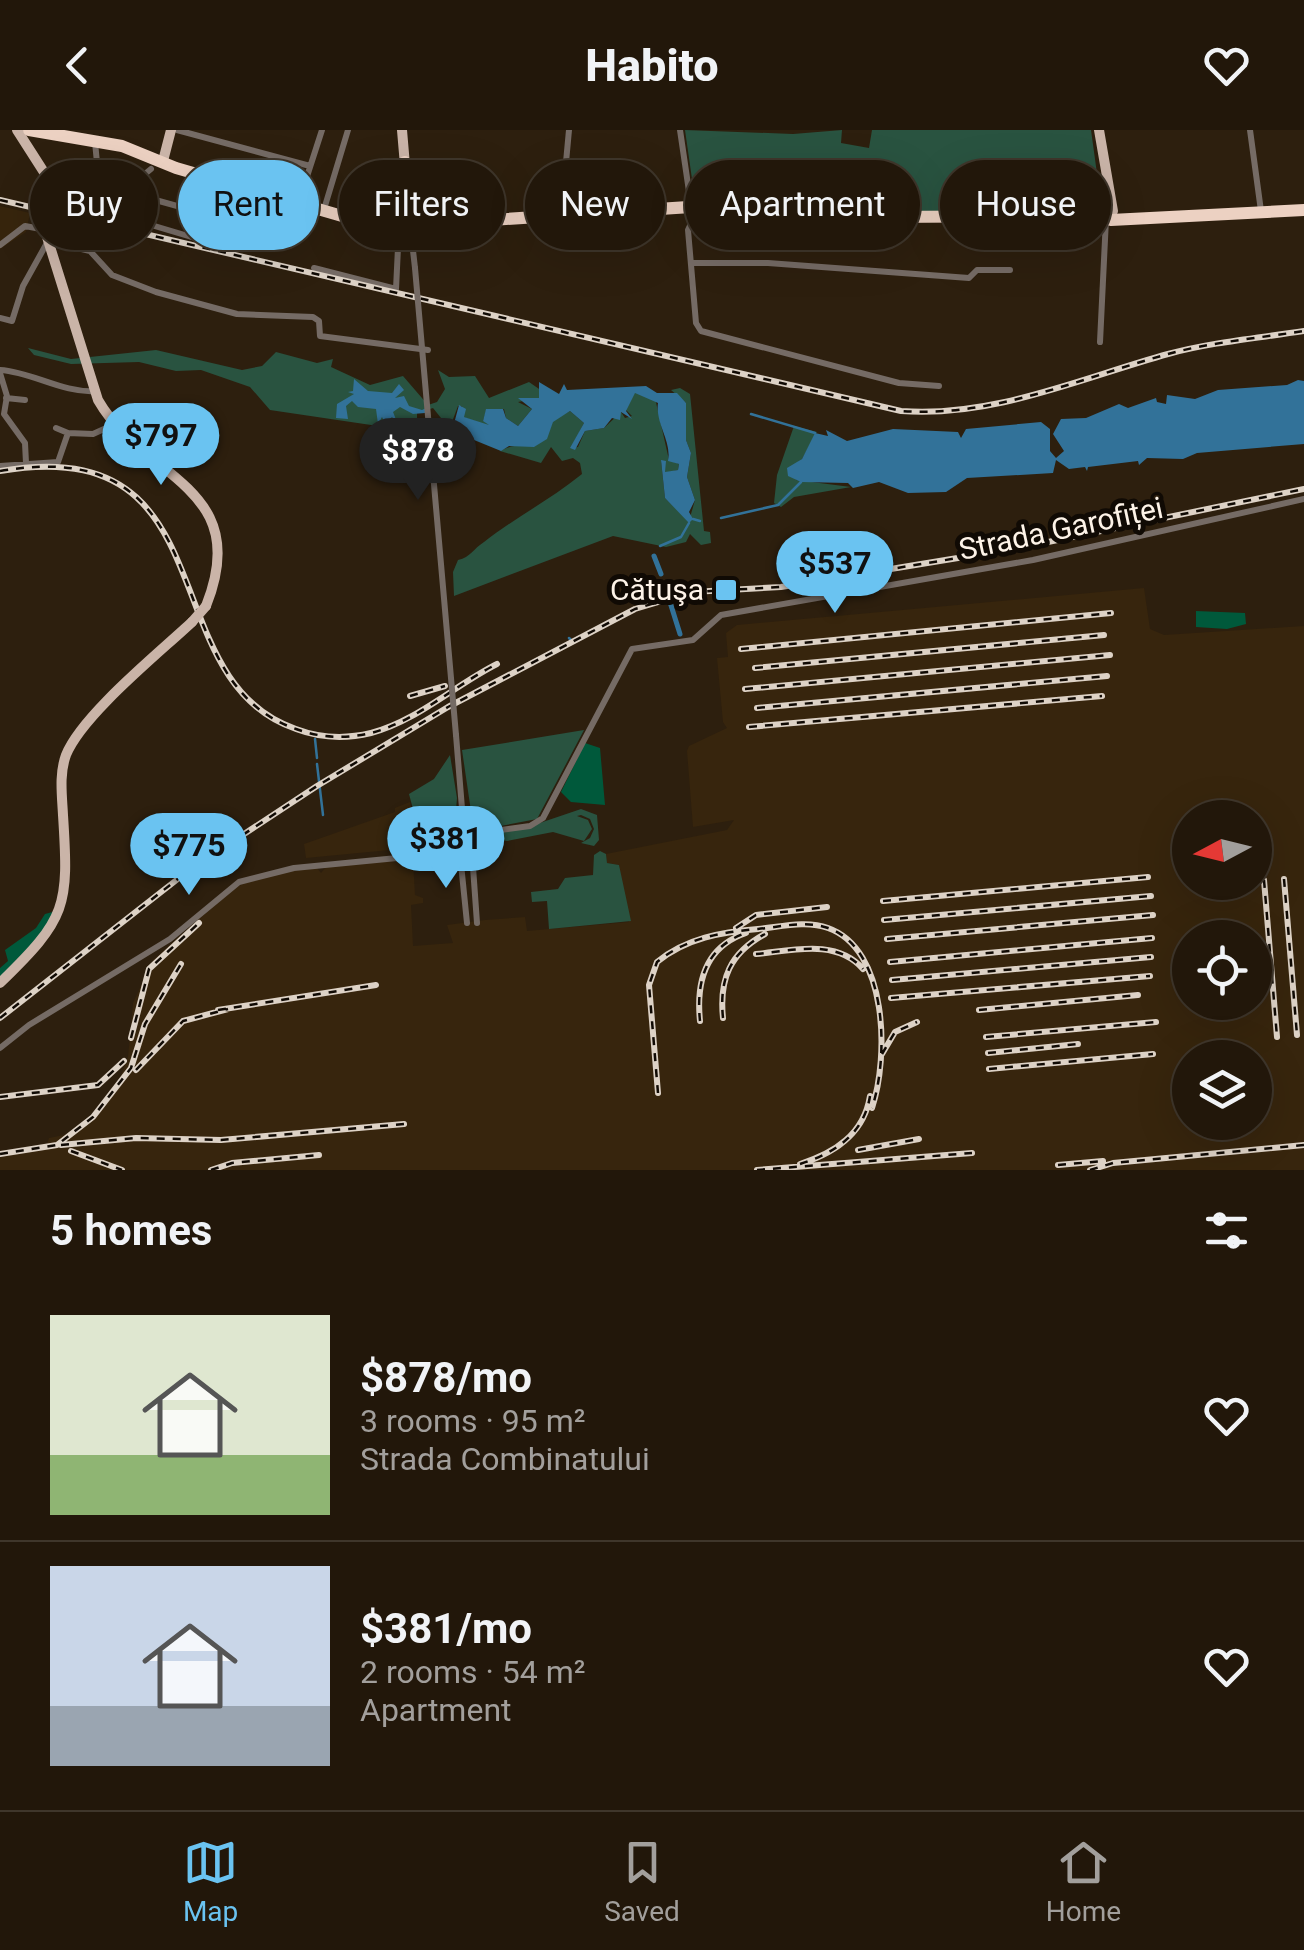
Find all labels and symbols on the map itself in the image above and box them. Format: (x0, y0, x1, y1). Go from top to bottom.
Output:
pin: $797 (102, 403, 220, 488)
pin: $878 (359, 418, 477, 503)
street label: Strada Garofiței (956, 490, 1166, 568)
pin: $537 (776, 531, 894, 616)
place label: Cătuşa (610, 572, 704, 607)
marker: Cătuşa (713, 577, 739, 603)
north arrow (1172, 800, 1272, 900)
pin: $381 (387, 806, 505, 891)
pin: $775 (130, 813, 248, 898)

